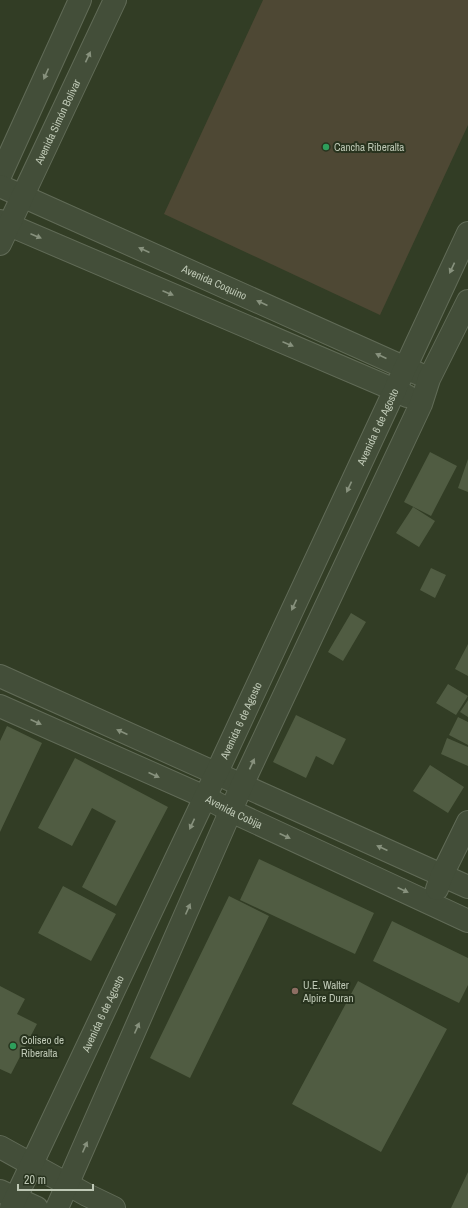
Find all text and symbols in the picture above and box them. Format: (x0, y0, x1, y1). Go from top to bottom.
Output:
one-way arrow (85, 51, 91, 63)
one-way arrow (43, 68, 49, 79)
street label: Avenida Simón Bolívar (31, 77, 84, 168)
place label: Cancha Riberalta (334, 140, 404, 154)
marker: Cancha Riberalta (321, 142, 331, 152)
one-way arrow (30, 233, 41, 239)
one-way arrow (138, 247, 149, 253)
street label: Avenida Coquino (179, 261, 249, 303)
one-way arrow (449, 263, 455, 274)
one-way arrow (163, 290, 174, 296)
one-way arrow (257, 300, 268, 306)
one-way arrow (282, 341, 293, 347)
one-way arrow (375, 353, 387, 359)
street label: Avenida 6 de Agosto (353, 386, 402, 468)
one-way arrow (346, 482, 352, 493)
one-way arrow (291, 600, 297, 611)
street label: Avenida 6 de Agosto (217, 680, 265, 762)
one-way arrow (30, 719, 41, 725)
one-way arrow (117, 729, 128, 735)
one-way arrow (249, 758, 255, 769)
one-way arrow (149, 772, 160, 778)
street label: Avenida Cobija (202, 791, 265, 832)
one-way arrow (189, 819, 195, 830)
one-way arrow (279, 833, 290, 839)
one-way arrow (376, 845, 387, 851)
one-way arrow (397, 887, 408, 893)
one-way arrow (186, 902, 192, 914)
street label: Avenida 6 de Agosto (78, 973, 127, 1055)
place label: U.E. Walter Alpire Duran (302, 978, 354, 1005)
marker: U.E. Walter Alpire Duran (290, 986, 300, 996)
one-way arrow (134, 1021, 140, 1033)
place label: Coliseo de Riberalta (21, 1033, 64, 1060)
marker: Coliseo de Riberalta (8, 1041, 18, 1051)
one-way arrow (82, 1140, 88, 1152)
scale bar (18, 1166, 93, 1192)
text: 20 m (24, 1172, 46, 1188)

